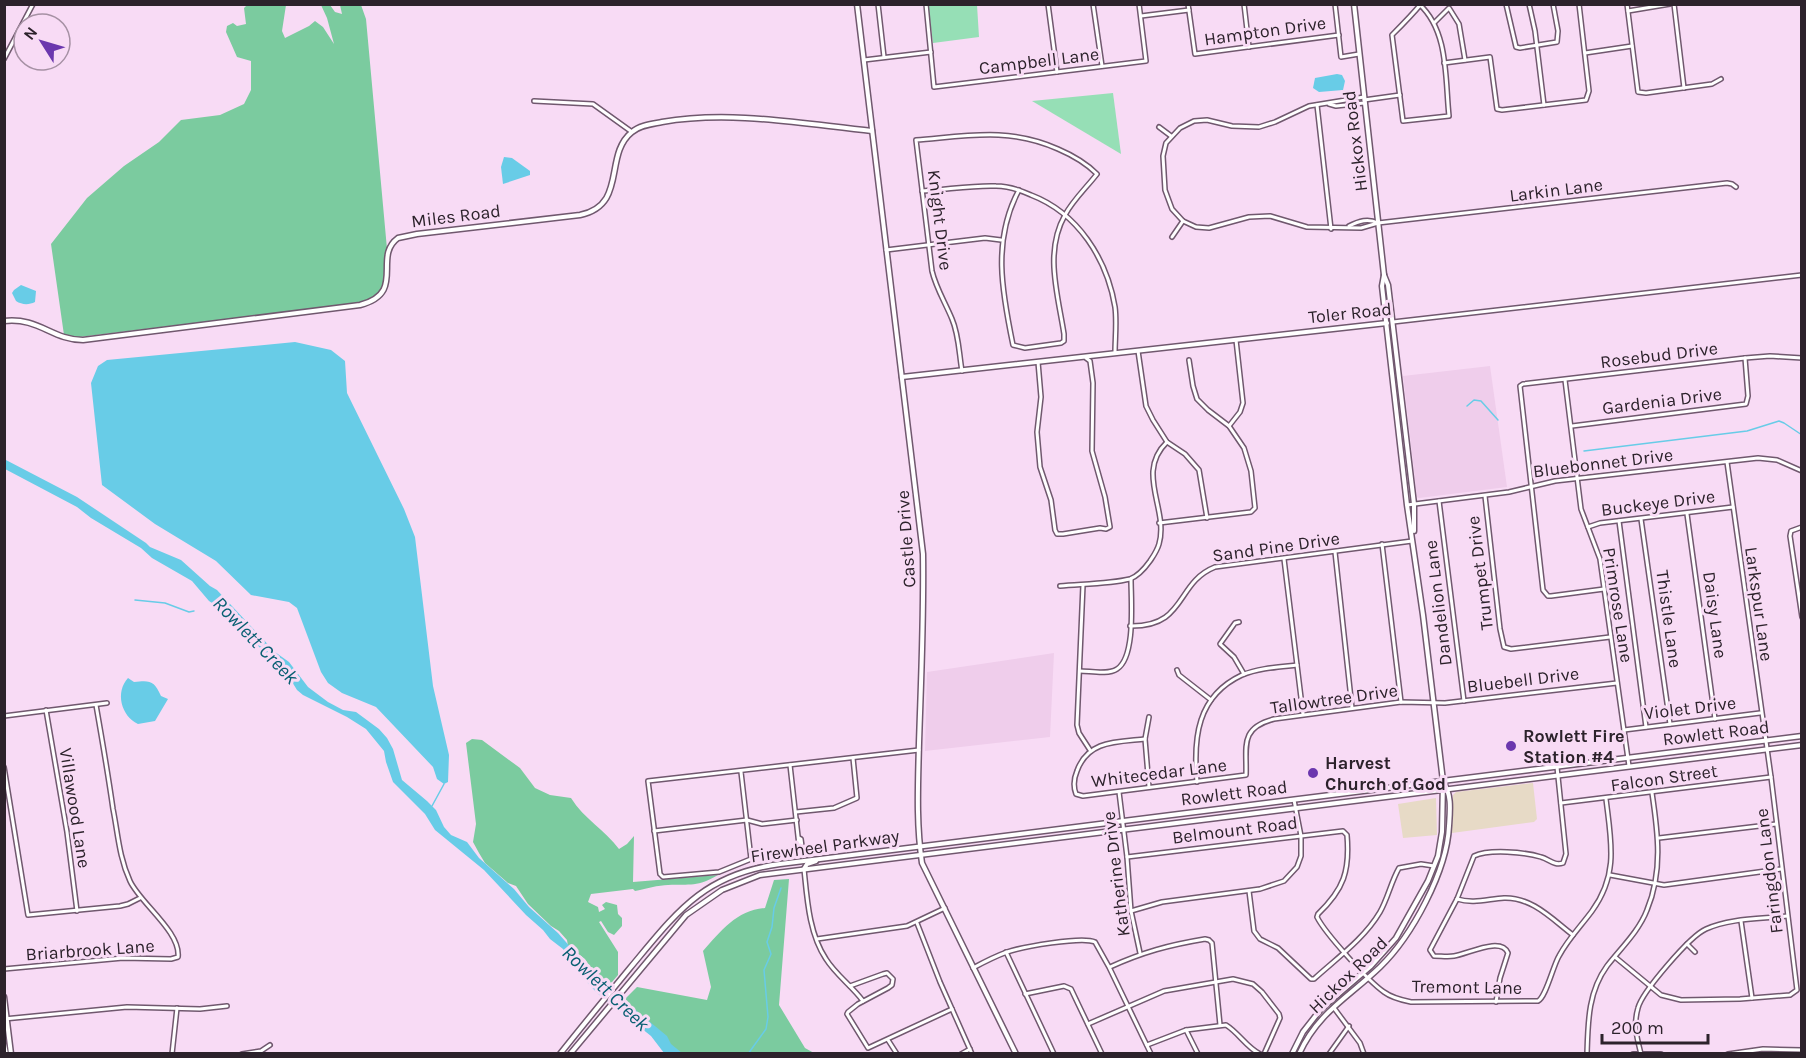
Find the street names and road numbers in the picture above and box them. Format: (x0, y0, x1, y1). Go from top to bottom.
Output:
street label: Hampton Drive (1203, 12, 1327, 50)
street label: Campbell Lane (978, 43, 1100, 79)
street label: Hickox Road (1338, 89, 1372, 193)
street label: Knight Drive (923, 168, 957, 272)
street label: Larkin Lane (1508, 173, 1604, 207)
street label: Miles Road (410, 200, 502, 232)
street label: Toler Road (1307, 298, 1393, 328)
street label: Rosebud Drive (1599, 337, 1719, 373)
street label: Gardenia Drive (1601, 383, 1723, 419)
street label: Bluebonnet Drive (1532, 443, 1674, 483)
street label: Buckeye Drive (1600, 485, 1716, 521)
street label: Castle Drive (892, 489, 920, 589)
street label: Trumpet Drive (1462, 515, 1498, 631)
street label: Sand Pine Drive (1211, 527, 1341, 567)
street label: Dandelion Lane (1419, 539, 1457, 667)
street label: Larkspur Lane (1740, 545, 1778, 663)
street label: Primrose Lane (1598, 546, 1638, 664)
street label: Thistle Lane (1651, 569, 1687, 669)
street label: Daisy Lane (1698, 570, 1732, 660)
street label: Bluebell Drive (1466, 662, 1580, 698)
street label: Tallowtree Drive (1269, 679, 1399, 719)
street label: Violet Drive (1643, 691, 1737, 725)
street label: Rowlett Road (1661, 716, 1771, 750)
street label: Villawood Lane (55, 746, 95, 870)
street label: Whitecedar Lane (1090, 754, 1228, 792)
street label: Falcon Street (1609, 760, 1719, 796)
street label: Rowlett Road (1179, 776, 1289, 810)
street label: Faringdon Lane (1750, 807, 1788, 935)
street label: Katherine Drive (1097, 810, 1135, 938)
street label: Belmount Road (1171, 811, 1299, 849)
street label: Firewheel Parkway (749, 825, 901, 867)
street label: Hickox Road (1304, 932, 1392, 1018)
street label: Briarbrook Lane (25, 935, 155, 965)
street label: Tremont Lane (1412, 975, 1522, 999)

